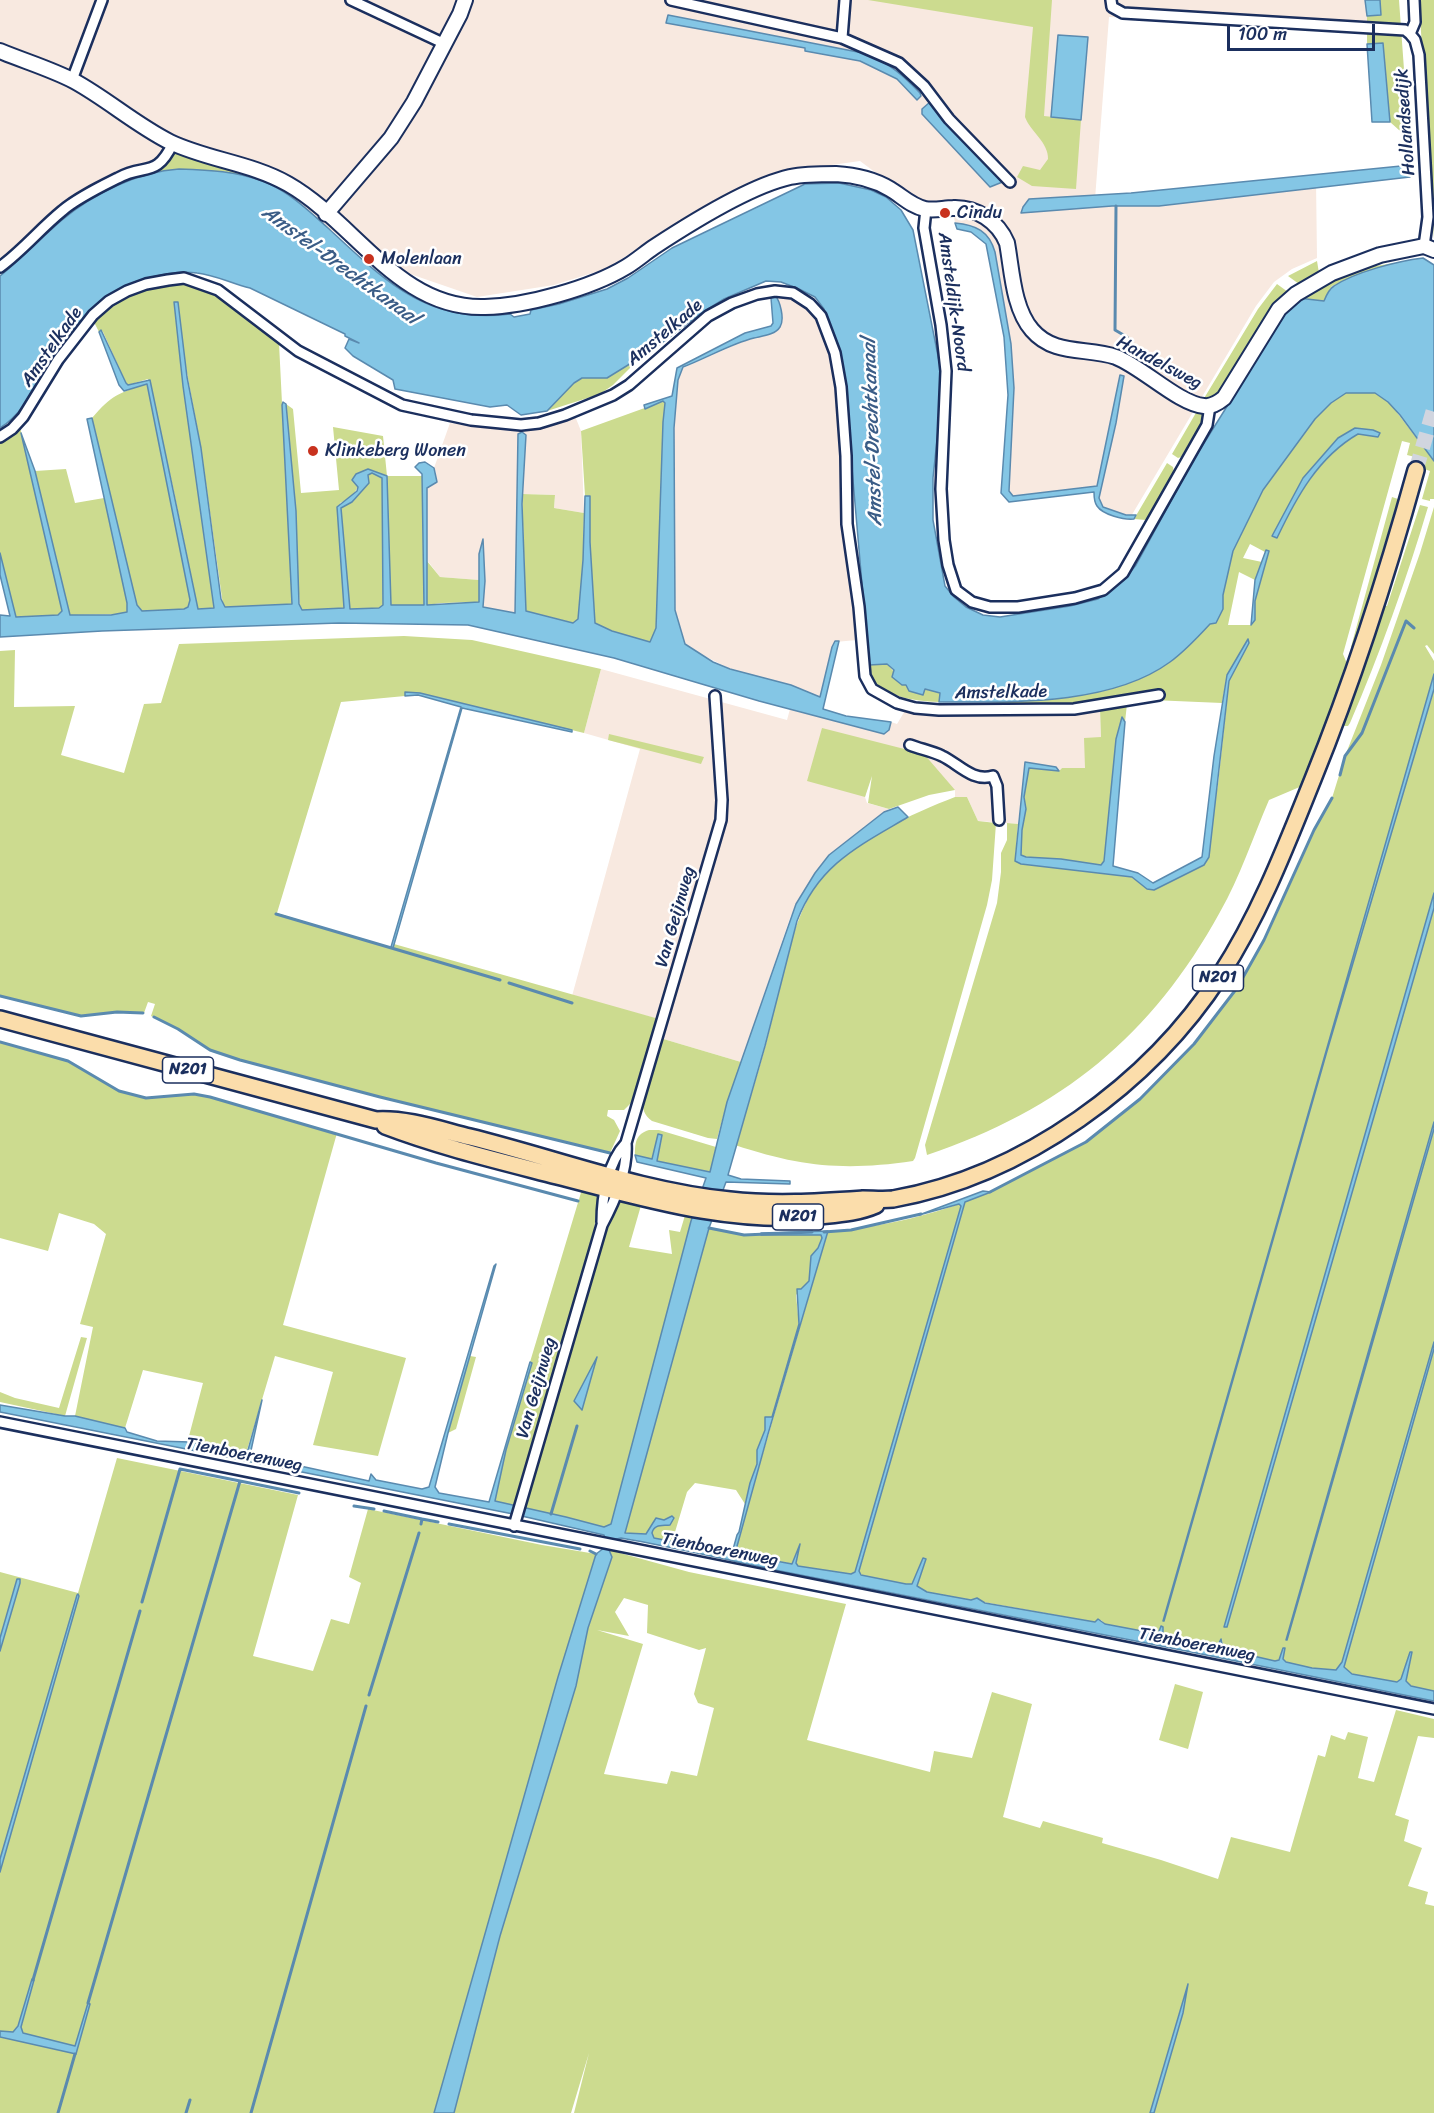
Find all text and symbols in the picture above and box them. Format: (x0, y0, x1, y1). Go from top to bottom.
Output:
scale bar (1230, 12, 1378, 50)
text: 100 m (1238, 18, 1287, 50)
street label: Hollandsedijk (1391, 68, 1421, 176)
water label: Amstel-Drechtkanaal (257, 201, 423, 331)
place label: Cindu (957, 202, 1002, 224)
marker: Cindu (938, 206, 952, 220)
street label: Amsteldijk-Noord (933, 231, 973, 373)
place label: Molenlaan (381, 248, 462, 270)
marker: Molenlaan (362, 252, 376, 266)
street label: Amstelkade (623, 295, 707, 371)
street label: Amstelkade (17, 303, 87, 391)
street label: Handelsweg (1113, 331, 1205, 395)
water label: Amstel-Drechtkanaal (858, 338, 888, 526)
place label: Klinkeberg Wonen (325, 440, 466, 462)
marker: Klinkeberg Wonen (306, 444, 320, 458)
street label: Amstelkade (955, 681, 1047, 705)
street label: Van Geijnweg (651, 864, 701, 970)
road number: N201 (1192, 965, 1244, 991)
road number: N201 (162, 1057, 213, 1083)
road number: N201 (772, 1204, 824, 1230)
street label: Van Geijnweg (512, 1335, 562, 1441)
street label: Tienboerenweg (184, 1433, 304, 1477)
street label: Tienboerenweg (660, 1528, 780, 1572)
street label: Tienboerenweg (1137, 1623, 1257, 1667)

